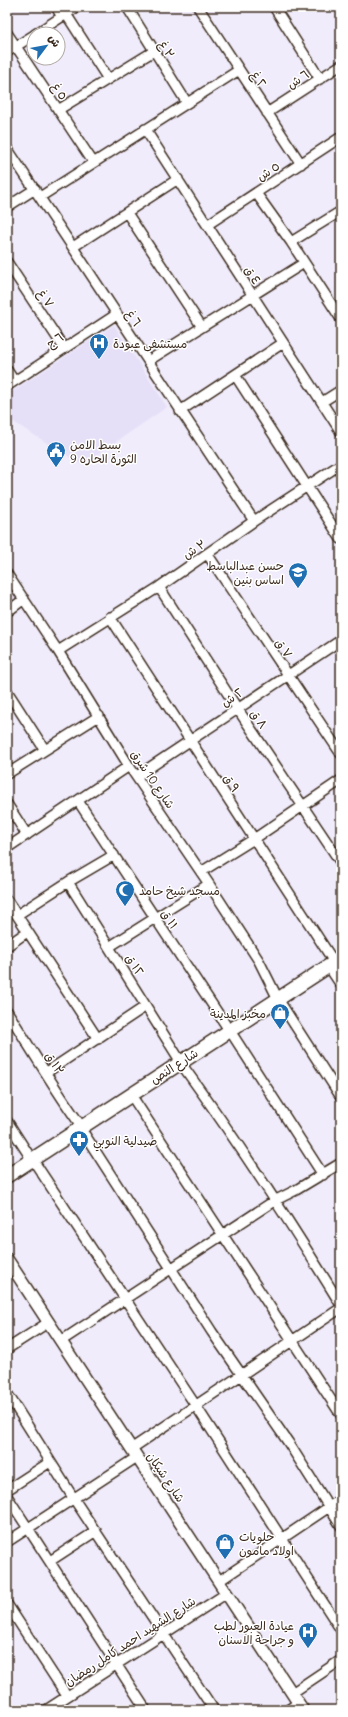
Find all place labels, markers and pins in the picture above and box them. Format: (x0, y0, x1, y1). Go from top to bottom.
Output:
hospital icon: مستشفى عبودة (88, 332, 110, 360)
place label: مستشفى عبودة (113, 336, 187, 352)
place label: بسط الامن الثورة الحاره 9 (70, 437, 137, 467)
public building icon: بسط الامن الثورة الحاره 9 (45, 440, 67, 468)
place label: حسن عبدالباسط اساس بنين (206, 558, 284, 588)
school or university icon: حسن عبدالباسط اساس بنين (287, 561, 309, 589)
mosque icon: مسجد شيخ حامد (114, 879, 136, 907)
place label: مسجد شيخ حامد (139, 883, 220, 900)
shop icon: مخبز المدينة (269, 1002, 291, 1030)
place label: مخبز المدينة (210, 1006, 266, 1022)
pharmacy icon: صيدلية النوبي (68, 1129, 90, 1157)
place label: صيدلية النوبي (93, 1133, 157, 1152)
place label: حلويات اولاد مامون (239, 1529, 294, 1559)
shop icon: حلويات اولاد مامون (214, 1532, 236, 1560)
place label: عيادة العبور لطب و جراحة الاسنان (214, 1618, 294, 1648)
hospital icon: عيادة العبور لطب و جراحة الاسنان (297, 1621, 319, 1649)

